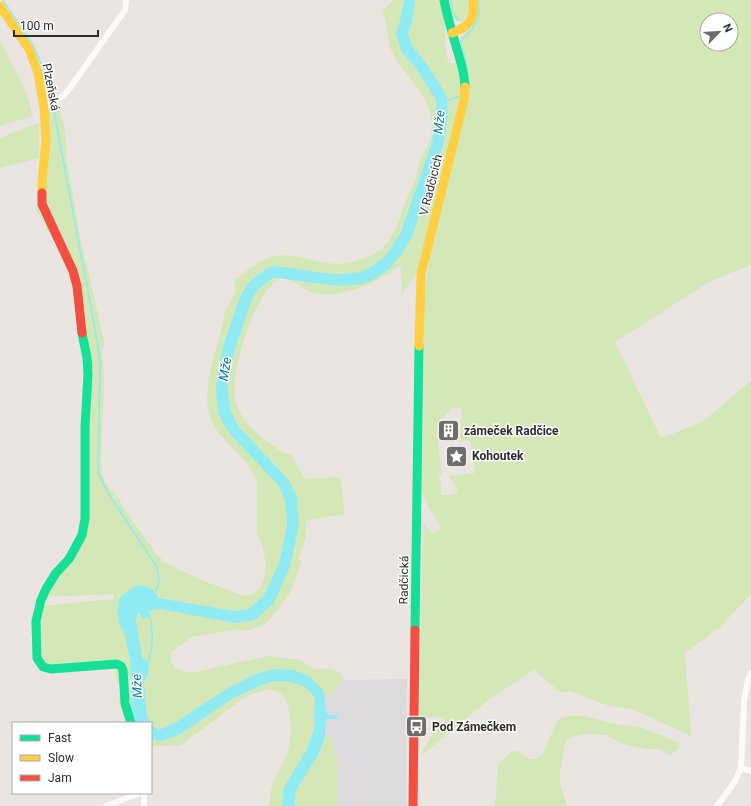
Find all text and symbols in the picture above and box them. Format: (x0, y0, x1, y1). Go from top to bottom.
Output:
scale bar (14, 12, 98, 38)
north arrow (699, 12, 739, 52)
text: 100 m (20, 19, 54, 33)
text: N (720, 22, 735, 34)
street label: Plzeňská (40, 62, 62, 112)
water label: Mže (430, 109, 448, 135)
street label: V Radčicích (417, 153, 445, 217)
water label: Mže (216, 356, 234, 382)
building icon: zámeček Radčice (436, 418, 462, 444)
place label: zámeček Radčice (464, 424, 559, 438)
place icon: Kohoutek (444, 443, 470, 469)
place label: Kohoutek (472, 449, 524, 463)
street label: Radčická (397, 555, 411, 605)
water label: Mže (129, 673, 145, 698)
bus stop icon: Pod Zámečkem (404, 714, 430, 740)
place label: Pod Zámečkem (432, 720, 516, 734)
legend (12, 722, 152, 794)
text: Fast (48, 731, 71, 745)
text: Slow (48, 751, 74, 765)
text: Jam (48, 771, 72, 785)

